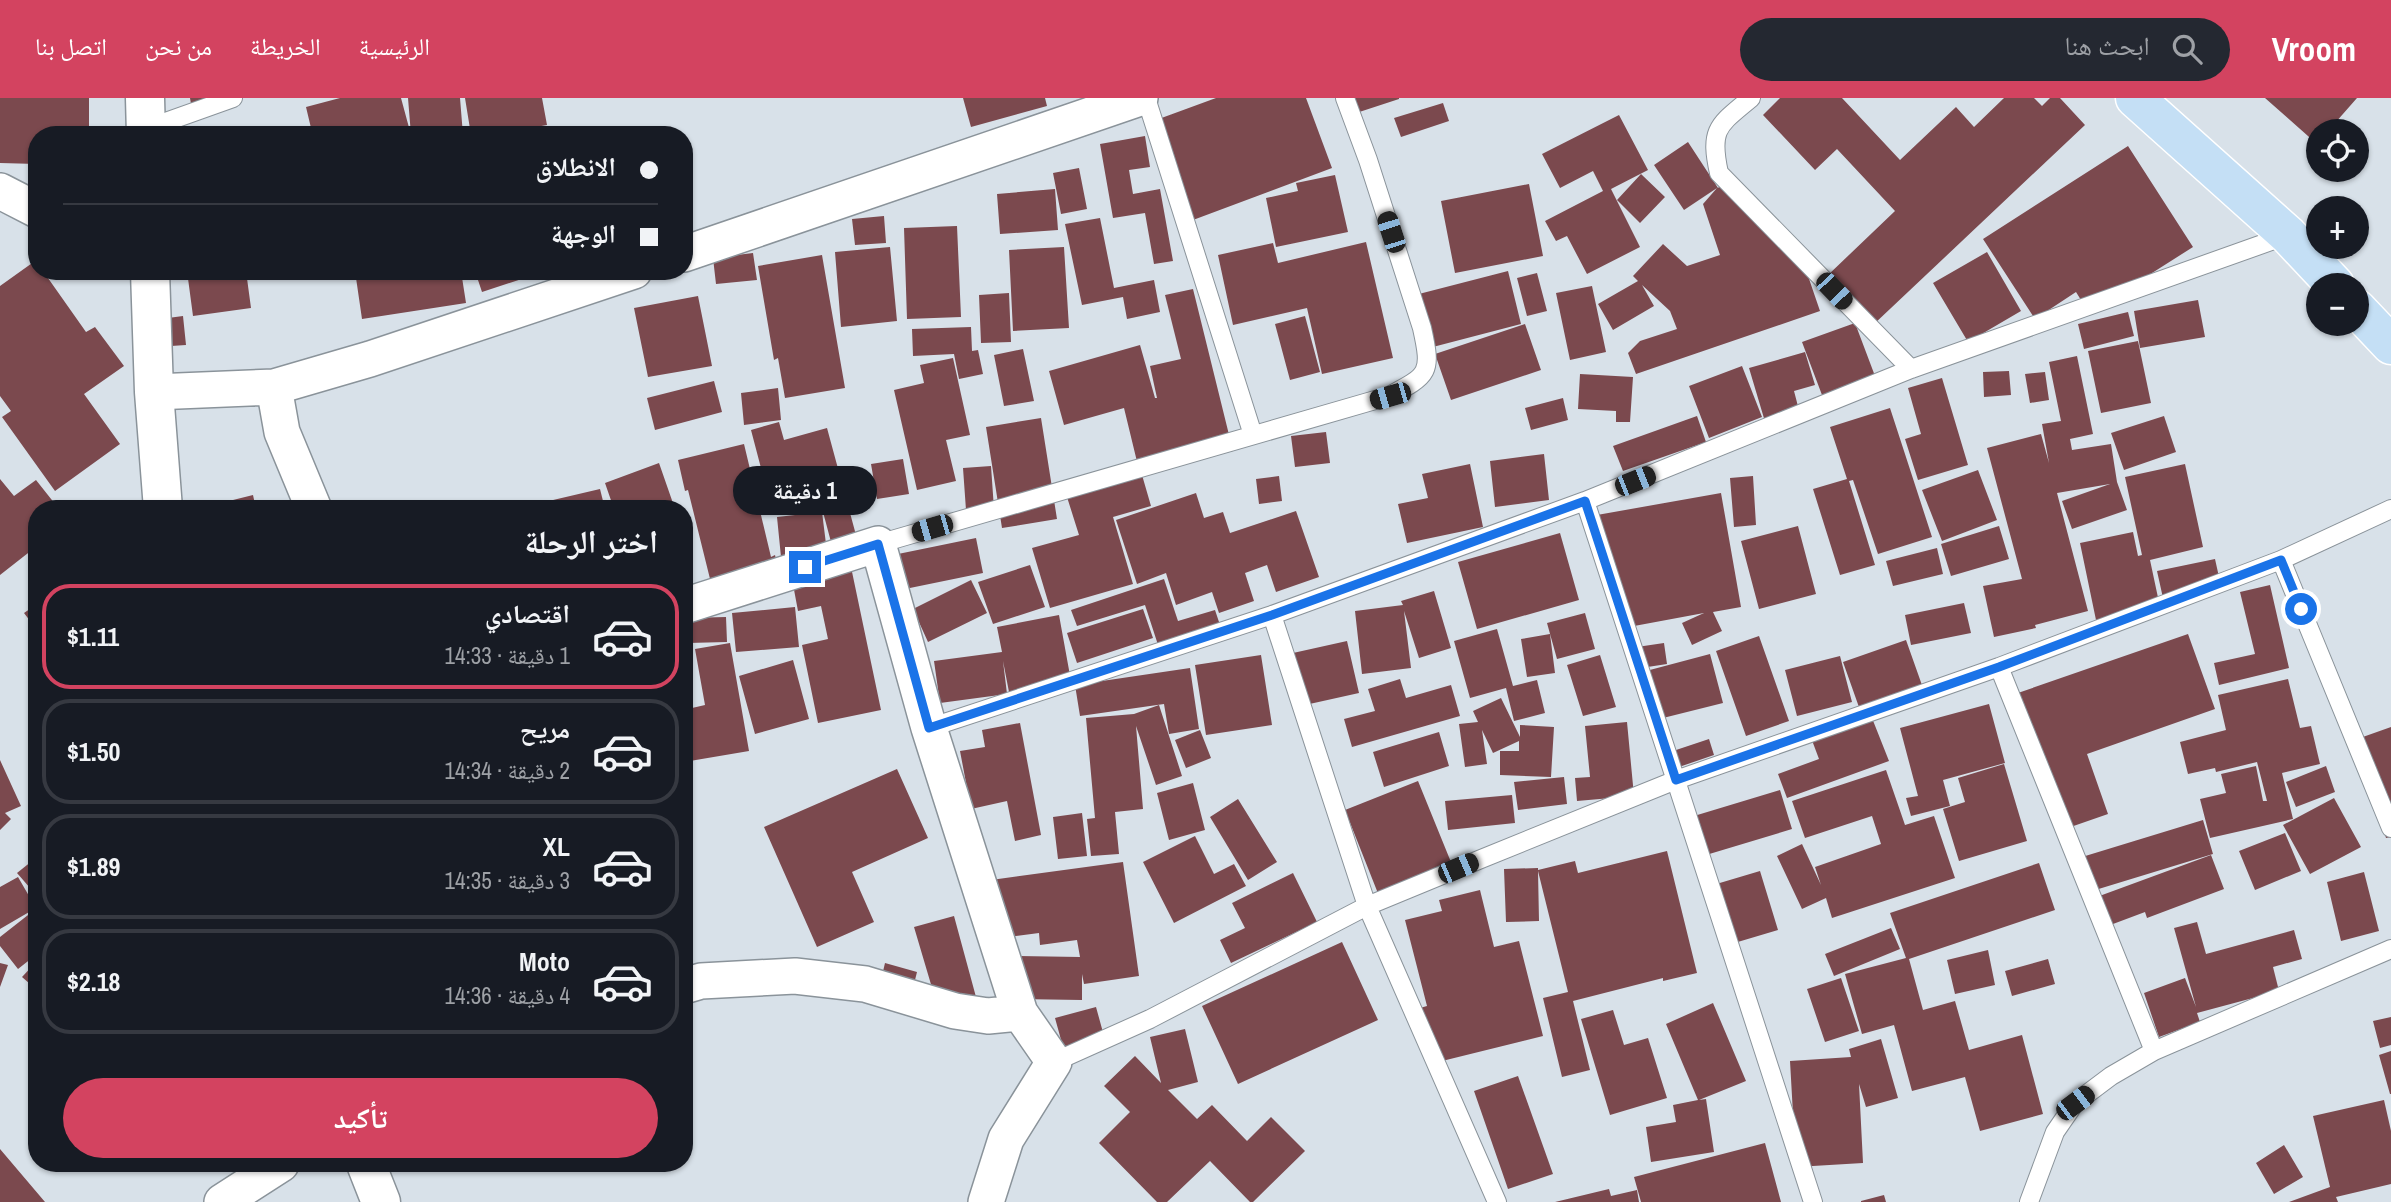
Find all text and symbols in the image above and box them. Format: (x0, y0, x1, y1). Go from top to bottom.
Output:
search box (1740, 18, 2230, 81)
text: Vroom (2272, 27, 2356, 71)
text: ابحث هنا (2065, 28, 2150, 63)
text: اتصل بنا (35, 30, 107, 62)
text: من نحن (145, 30, 212, 62)
text: الخريطة (250, 30, 321, 62)
text: الرئيسية (359, 30, 430, 62)
icon: search (2168, 30, 2206, 68)
map controls (2306, 119, 2369, 336)
button: locate (2306, 119, 2369, 182)
text: الانطلاق (536, 149, 616, 184)
button: + (2306, 196, 2369, 259)
car (1375, 209, 1408, 255)
text: الوجهة (551, 216, 616, 251)
car (1812, 269, 1857, 313)
button: − (2306, 273, 2369, 336)
car (1367, 380, 1414, 412)
car (1612, 463, 1659, 499)
callout: 1 دقيقة (733, 466, 877, 514)
text: 1 دقيقة (773, 475, 837, 506)
car (909, 512, 956, 544)
text: اختر الرحلة (524, 520, 658, 563)
route end (789, 551, 821, 583)
route start (2285, 593, 2317, 625)
text: اقتصادي (485, 596, 570, 631)
icon: car (591, 605, 654, 668)
text: $1.11 (67, 619, 119, 654)
text: 1 دقيقة · 14:33 (445, 640, 570, 671)
text: مريح (520, 711, 570, 746)
icon: car (591, 720, 654, 783)
text: $1.50 (67, 734, 120, 769)
text: 2 دقيقة · 14:34 (445, 755, 570, 786)
text: XL (543, 829, 570, 864)
icon: car (591, 835, 654, 898)
text: $1.89 (67, 849, 120, 884)
car (1435, 850, 1482, 886)
text: 3 دقيقة · 14:35 (445, 865, 570, 896)
text: Moto (519, 944, 570, 979)
icon: car (591, 950, 654, 1013)
text: $2.18 (67, 964, 120, 999)
text: 4 دقيقة · 14:36 (445, 980, 570, 1011)
button: تأكيد (63, 1078, 658, 1158)
car (2052, 1082, 2099, 1124)

